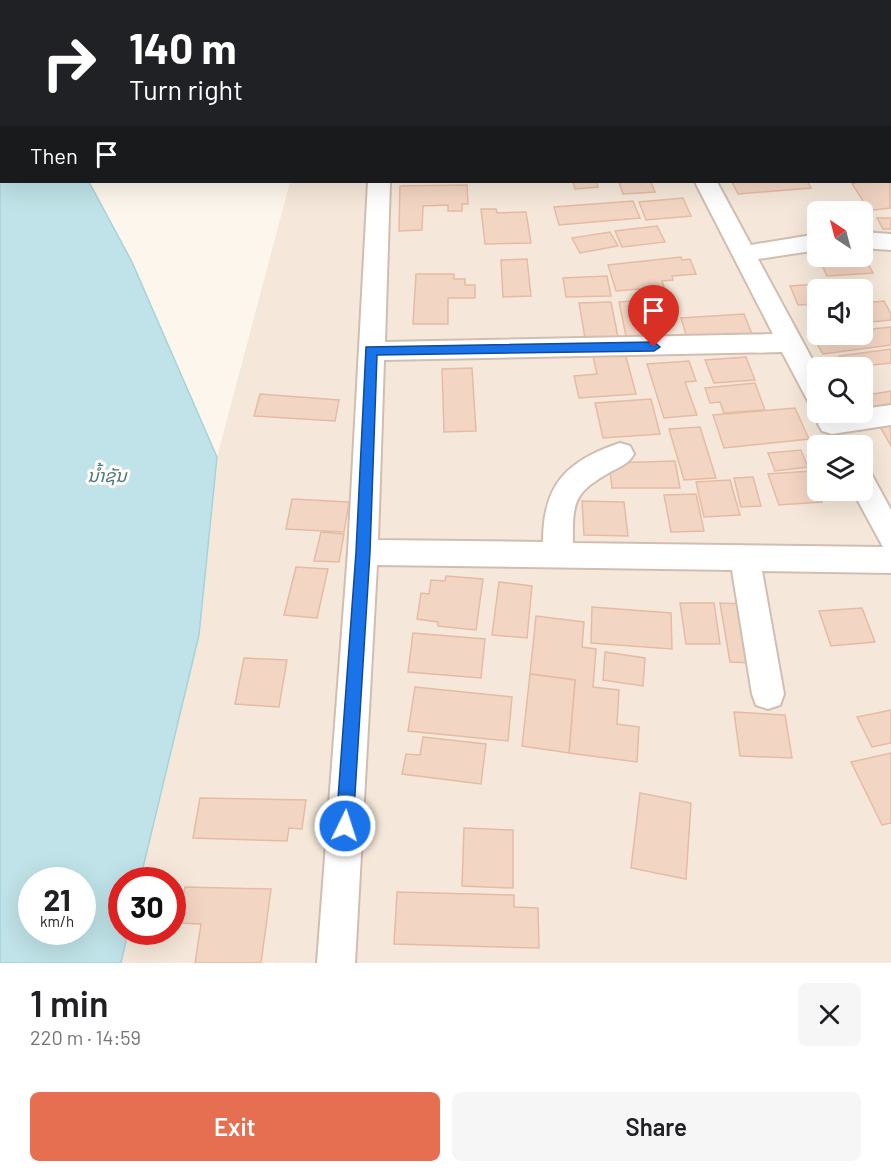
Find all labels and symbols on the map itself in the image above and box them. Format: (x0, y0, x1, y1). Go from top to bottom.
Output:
north arrow (807, 201, 873, 267)
pin (628, 285, 679, 347)
water label: ນ້ຳຊັນ (87, 462, 128, 486)
position arrow (313, 794, 377, 858)
speed limit sign: 30 (108, 867, 186, 945)

